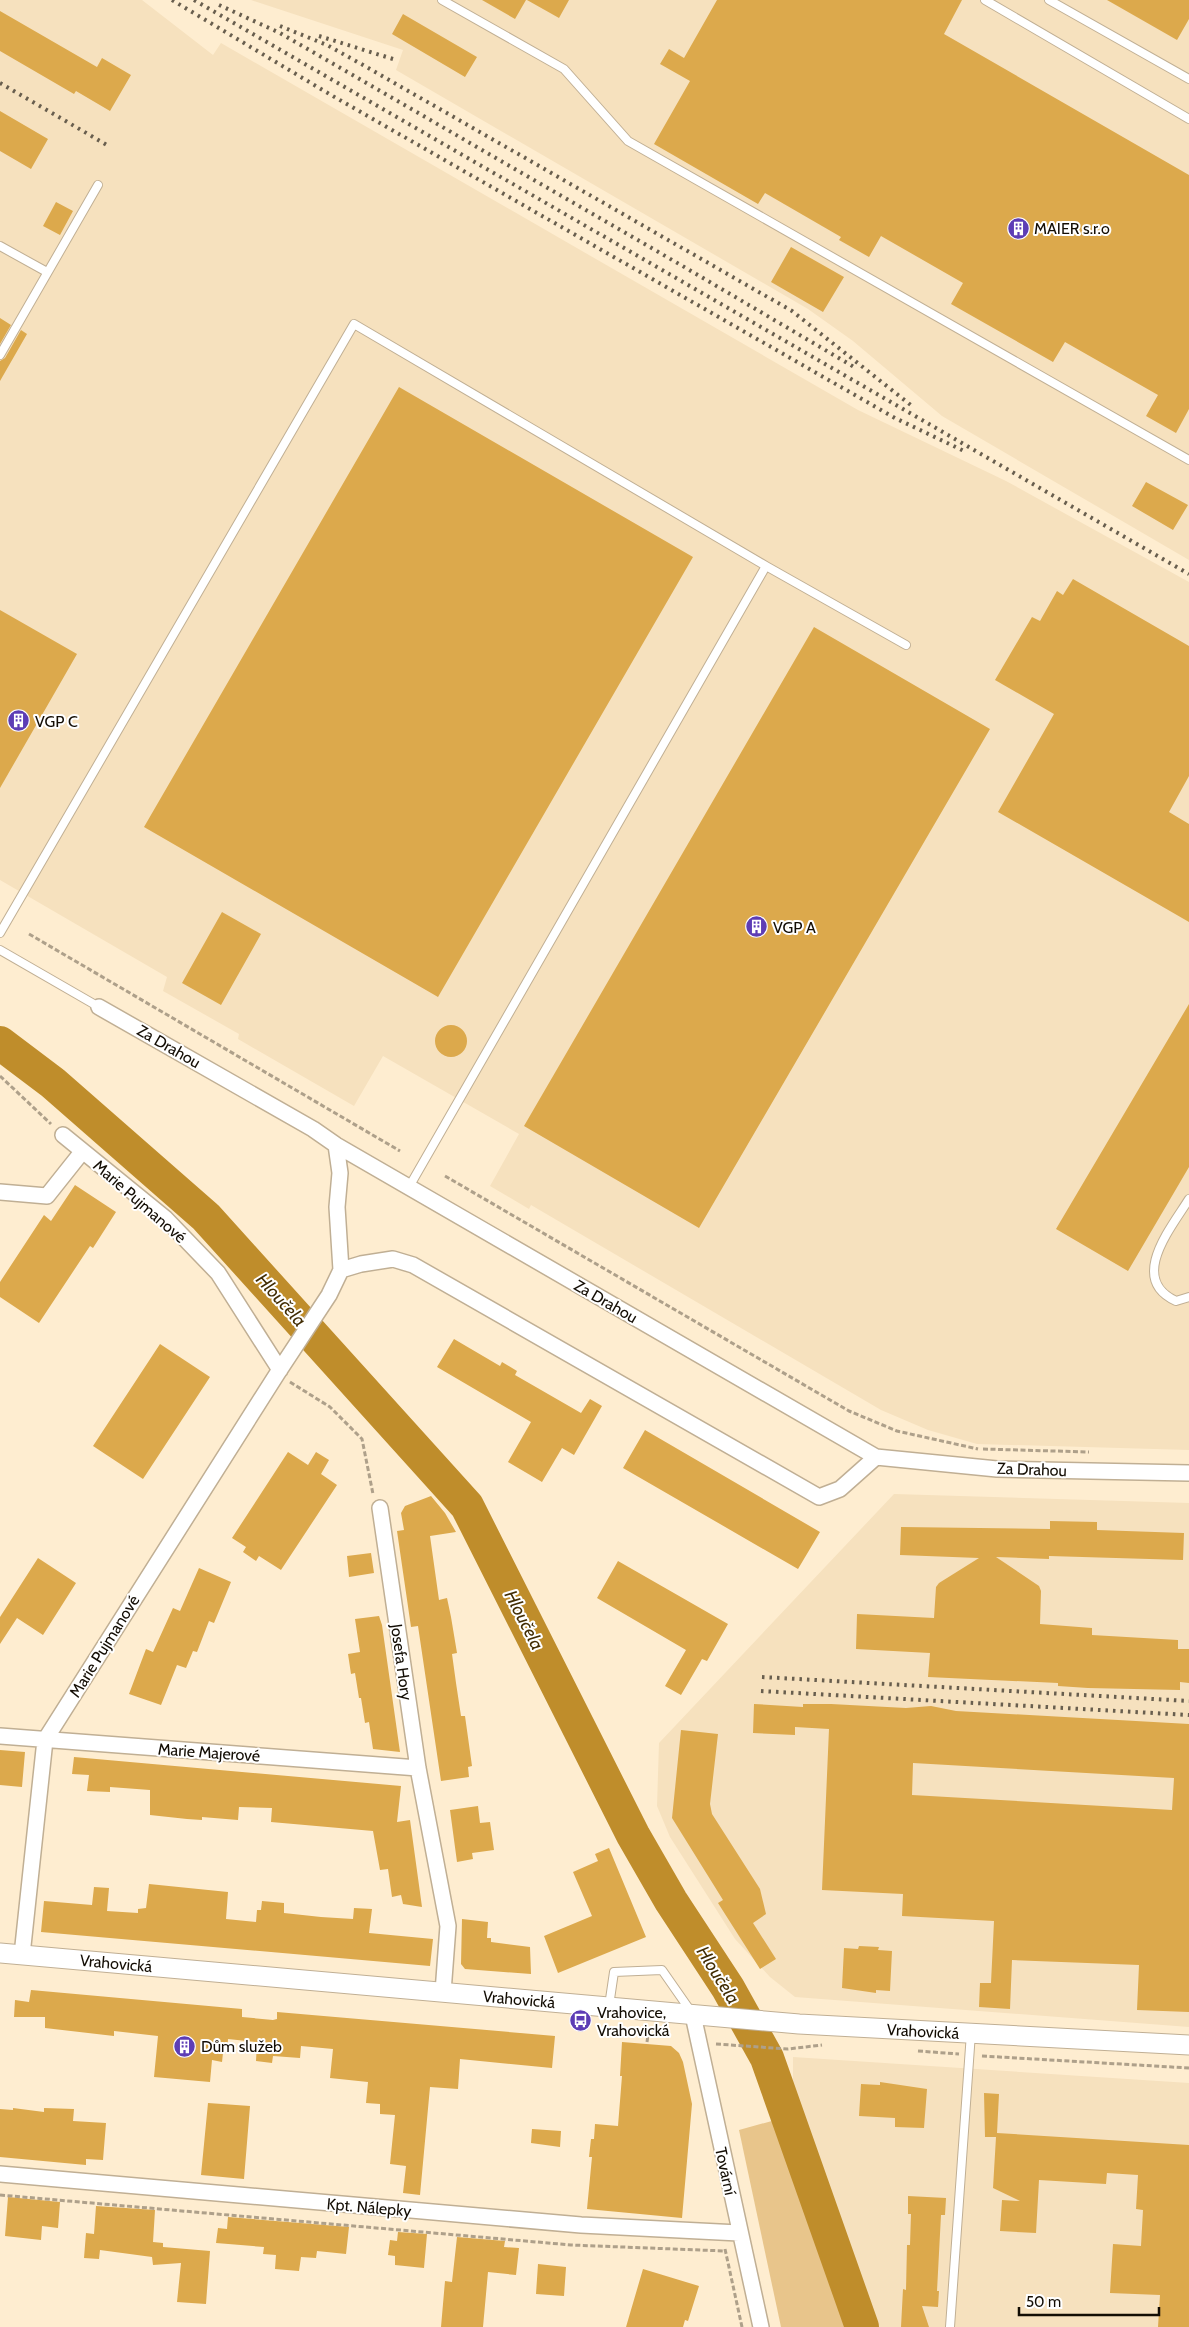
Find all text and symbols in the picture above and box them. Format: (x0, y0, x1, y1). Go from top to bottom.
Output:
building icon: MAIER s.r.o (1006, 216, 1030, 240)
place label: MAIER s.r.o (1034, 219, 1110, 238)
building icon: VGP C (7, 709, 31, 733)
place label: VGP C (35, 712, 78, 731)
building icon: VGP A (745, 915, 769, 939)
place label: VGP A (773, 918, 816, 937)
street label: Za Drahou (134, 1021, 204, 1072)
street label: Marie Pujmanové (89, 1156, 190, 1247)
water label: Hloučela (251, 1269, 311, 1331)
street label: Za Drahou (571, 1276, 641, 1327)
street label: Za Drahou (997, 1459, 1067, 1480)
water label: Hloučela (500, 1586, 548, 1654)
street label: Marie Pujmanové (65, 1592, 143, 1701)
street label: Josefa Hory (387, 1622, 416, 1702)
street label: Marie Majerové (157, 1739, 261, 1766)
water label: Hloučela (692, 1942, 744, 2008)
street label: Vrahovická (79, 1951, 153, 1976)
street label: Vrahovická (482, 1987, 556, 2012)
place label: Vrahovice, Vrahovická (597, 2003, 670, 2040)
bus stop icon: Vrahovice, Vrahovická (569, 2009, 593, 2033)
street label: Vrahovická (886, 2020, 960, 2043)
building icon: Dům služeb (173, 2034, 197, 2058)
place label: Dům služeb (201, 2037, 282, 2056)
street label: Tovární (711, 2145, 740, 2198)
street label: Kpt. Nálepky (326, 2194, 412, 2221)
scale bar (1019, 2284, 1159, 2316)
text: 50 m (1026, 2293, 1061, 2311)

